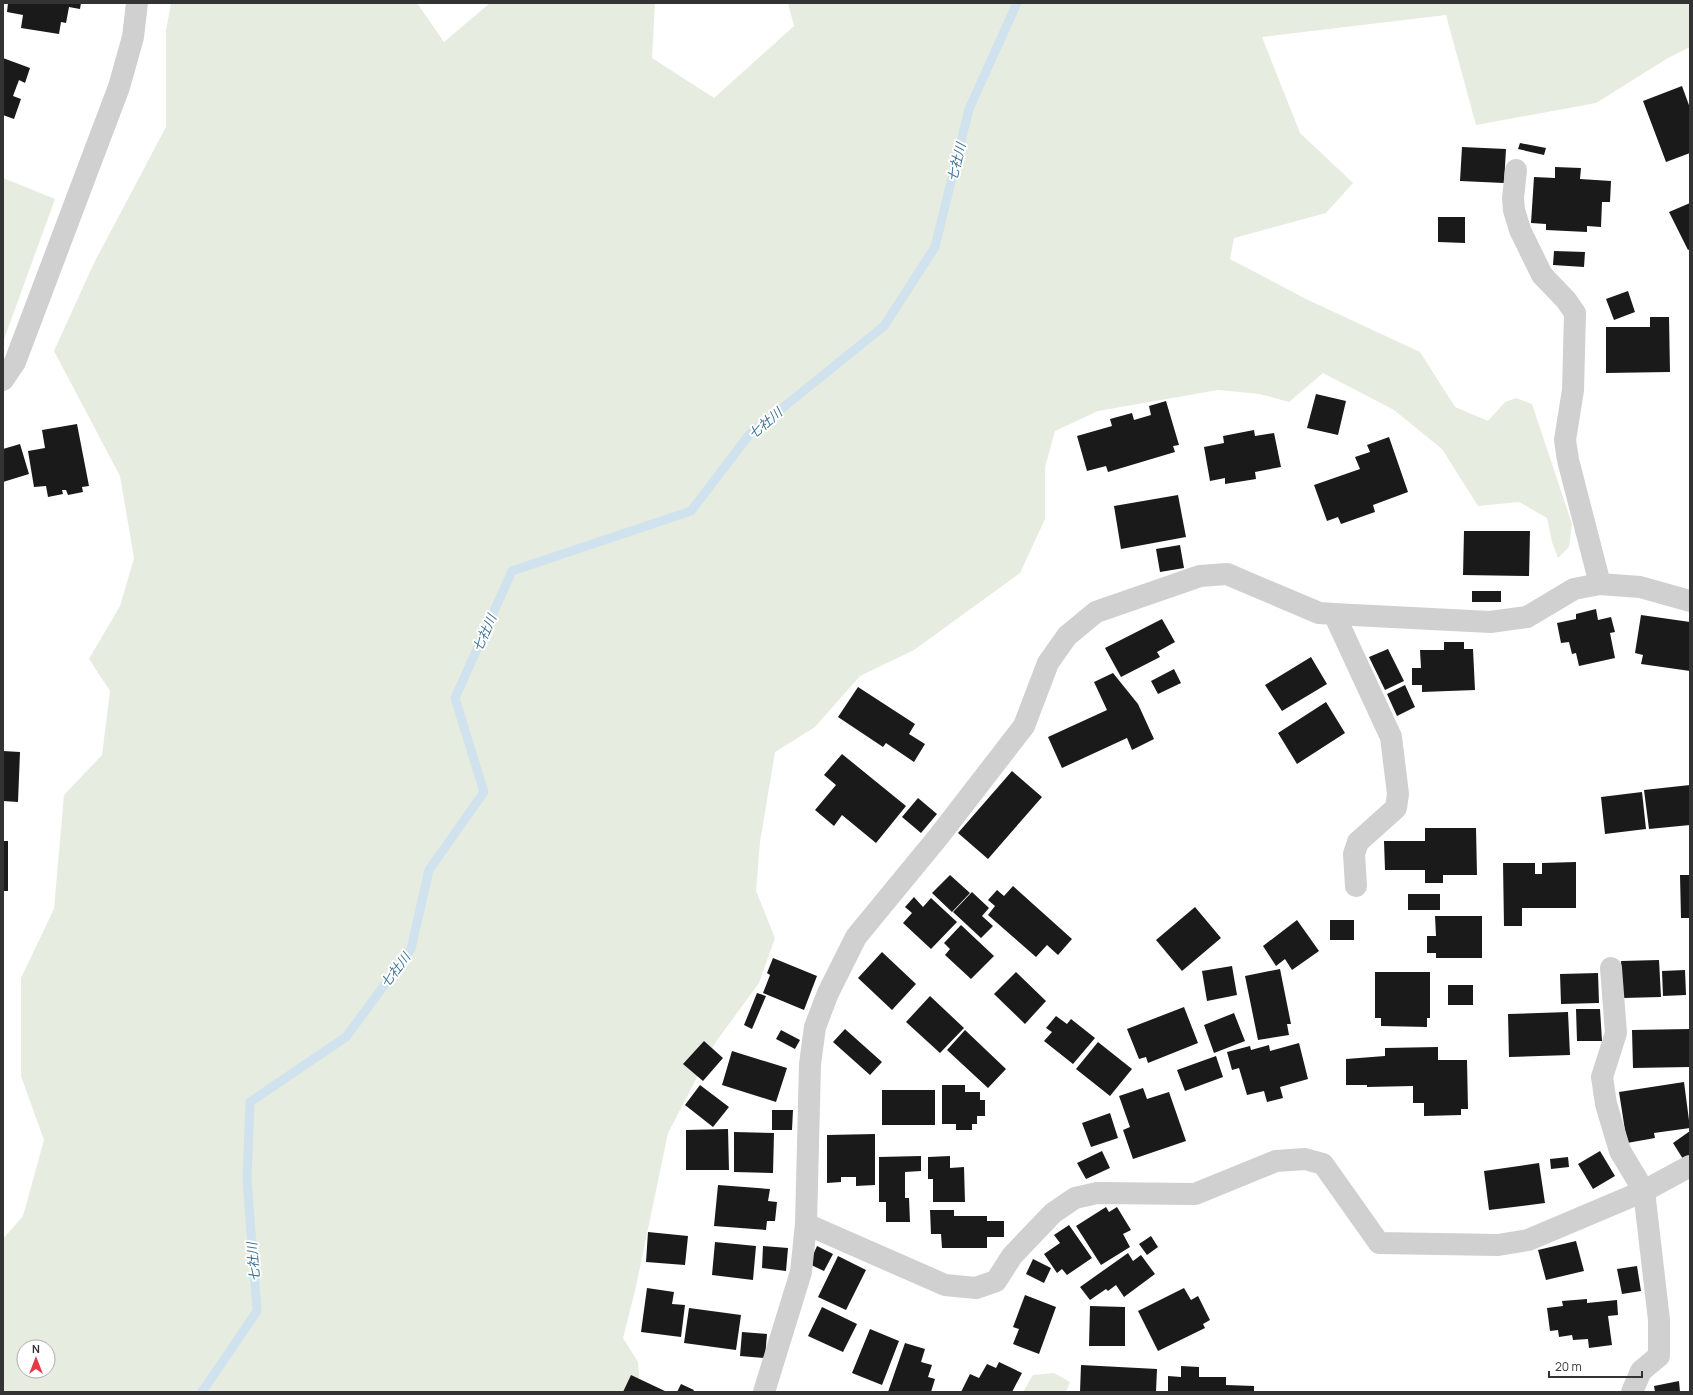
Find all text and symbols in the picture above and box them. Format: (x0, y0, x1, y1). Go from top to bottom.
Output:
water label: 七社川 (943, 139, 970, 183)
water label: 七社川 (744, 402, 787, 443)
water label: 七社川 (468, 610, 501, 654)
water label: 七社川 (376, 947, 415, 991)
water label: 七社川 (242, 1240, 264, 1282)
north arrow (16, 1339, 56, 1379)
text: N (32, 1341, 40, 1356)
scale bar (1549, 1353, 1642, 1379)
text: 20 m (1555, 1358, 1582, 1375)

